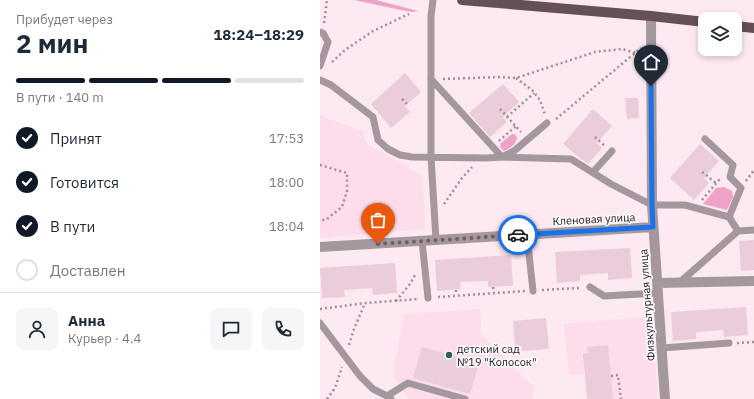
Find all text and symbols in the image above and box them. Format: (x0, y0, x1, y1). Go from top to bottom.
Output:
text: Прибудет через (16, 11, 113, 28)
map controls (698, 12, 742, 56)
button: layers (698, 12, 742, 56)
text: 18:24–18:29 (213, 25, 304, 44)
text: 2 мин (16, 26, 88, 60)
pin (634, 45, 668, 86)
icon: home (640, 51, 662, 73)
text: В пути · 140 m (16, 89, 104, 106)
icon: check (16, 127, 38, 149)
text: Принят (50, 129, 102, 148)
text: 17:53 (269, 130, 304, 147)
icon: check (16, 171, 38, 193)
text: Готовится (50, 173, 119, 192)
text: 18:00 (269, 174, 304, 191)
pin (361, 203, 395, 244)
icon: bag (367, 209, 389, 231)
street label: Кленовая улица (552, 210, 636, 228)
icon: check (16, 215, 38, 237)
courier (498, 215, 538, 255)
text: В пути (50, 217, 95, 236)
text: 18:04 (269, 218, 304, 235)
icon: car (507, 224, 529, 246)
street label: Физкультурная улица (636, 248, 658, 362)
text: Доставлен (50, 261, 126, 280)
button: person (16, 308, 58, 350)
button: chat (210, 308, 252, 350)
button: phone (262, 308, 304, 350)
text: Анна (68, 311, 105, 330)
text: Курьер · 4.4 (68, 330, 141, 347)
place label: детский сад №19 "Колосок" (457, 342, 537, 369)
marker: детский сад №19 "Колосок" (444, 350, 454, 360)

